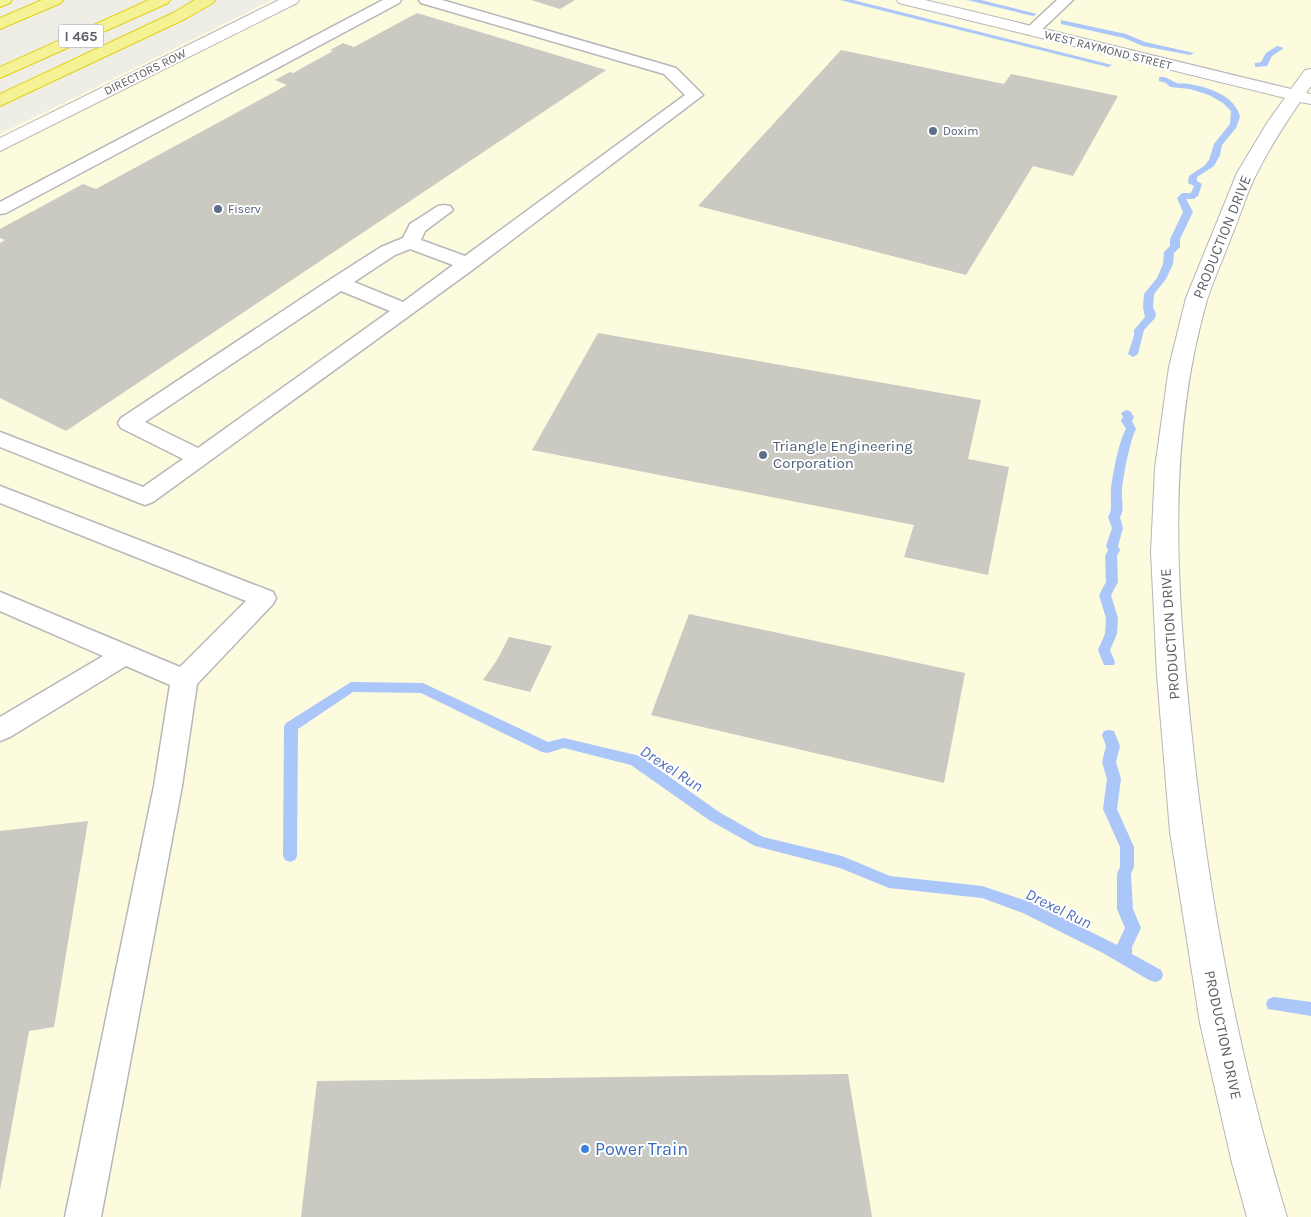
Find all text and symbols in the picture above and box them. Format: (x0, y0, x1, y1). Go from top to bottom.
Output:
road number: I 465 (58, 24, 104, 48)
street label: WEST RAYMOND STREET (1043, 27, 1173, 73)
street label: DIRECTORS ROW (102, 46, 189, 98)
place label: Doxim (943, 124, 978, 138)
marker: Doxim (927, 125, 939, 137)
street label: PRODUCTION DRIVE (1189, 173, 1255, 301)
place label: Fiserv (228, 202, 261, 216)
marker: Fiserv (212, 203, 224, 215)
place label: Triangle Engineering Corporation (773, 437, 913, 472)
marker: Triangle Engineering Corporation (757, 449, 769, 461)
street label: PRODUCTION DRIVE (1156, 568, 1184, 700)
water label: Drexel Run (637, 741, 707, 796)
water label: Drexel Run (1023, 884, 1095, 933)
street label: PRODUCTION DRIVE (1201, 969, 1245, 1101)
place label: Power Train (595, 1138, 688, 1160)
marker: Power Train (579, 1143, 591, 1155)

